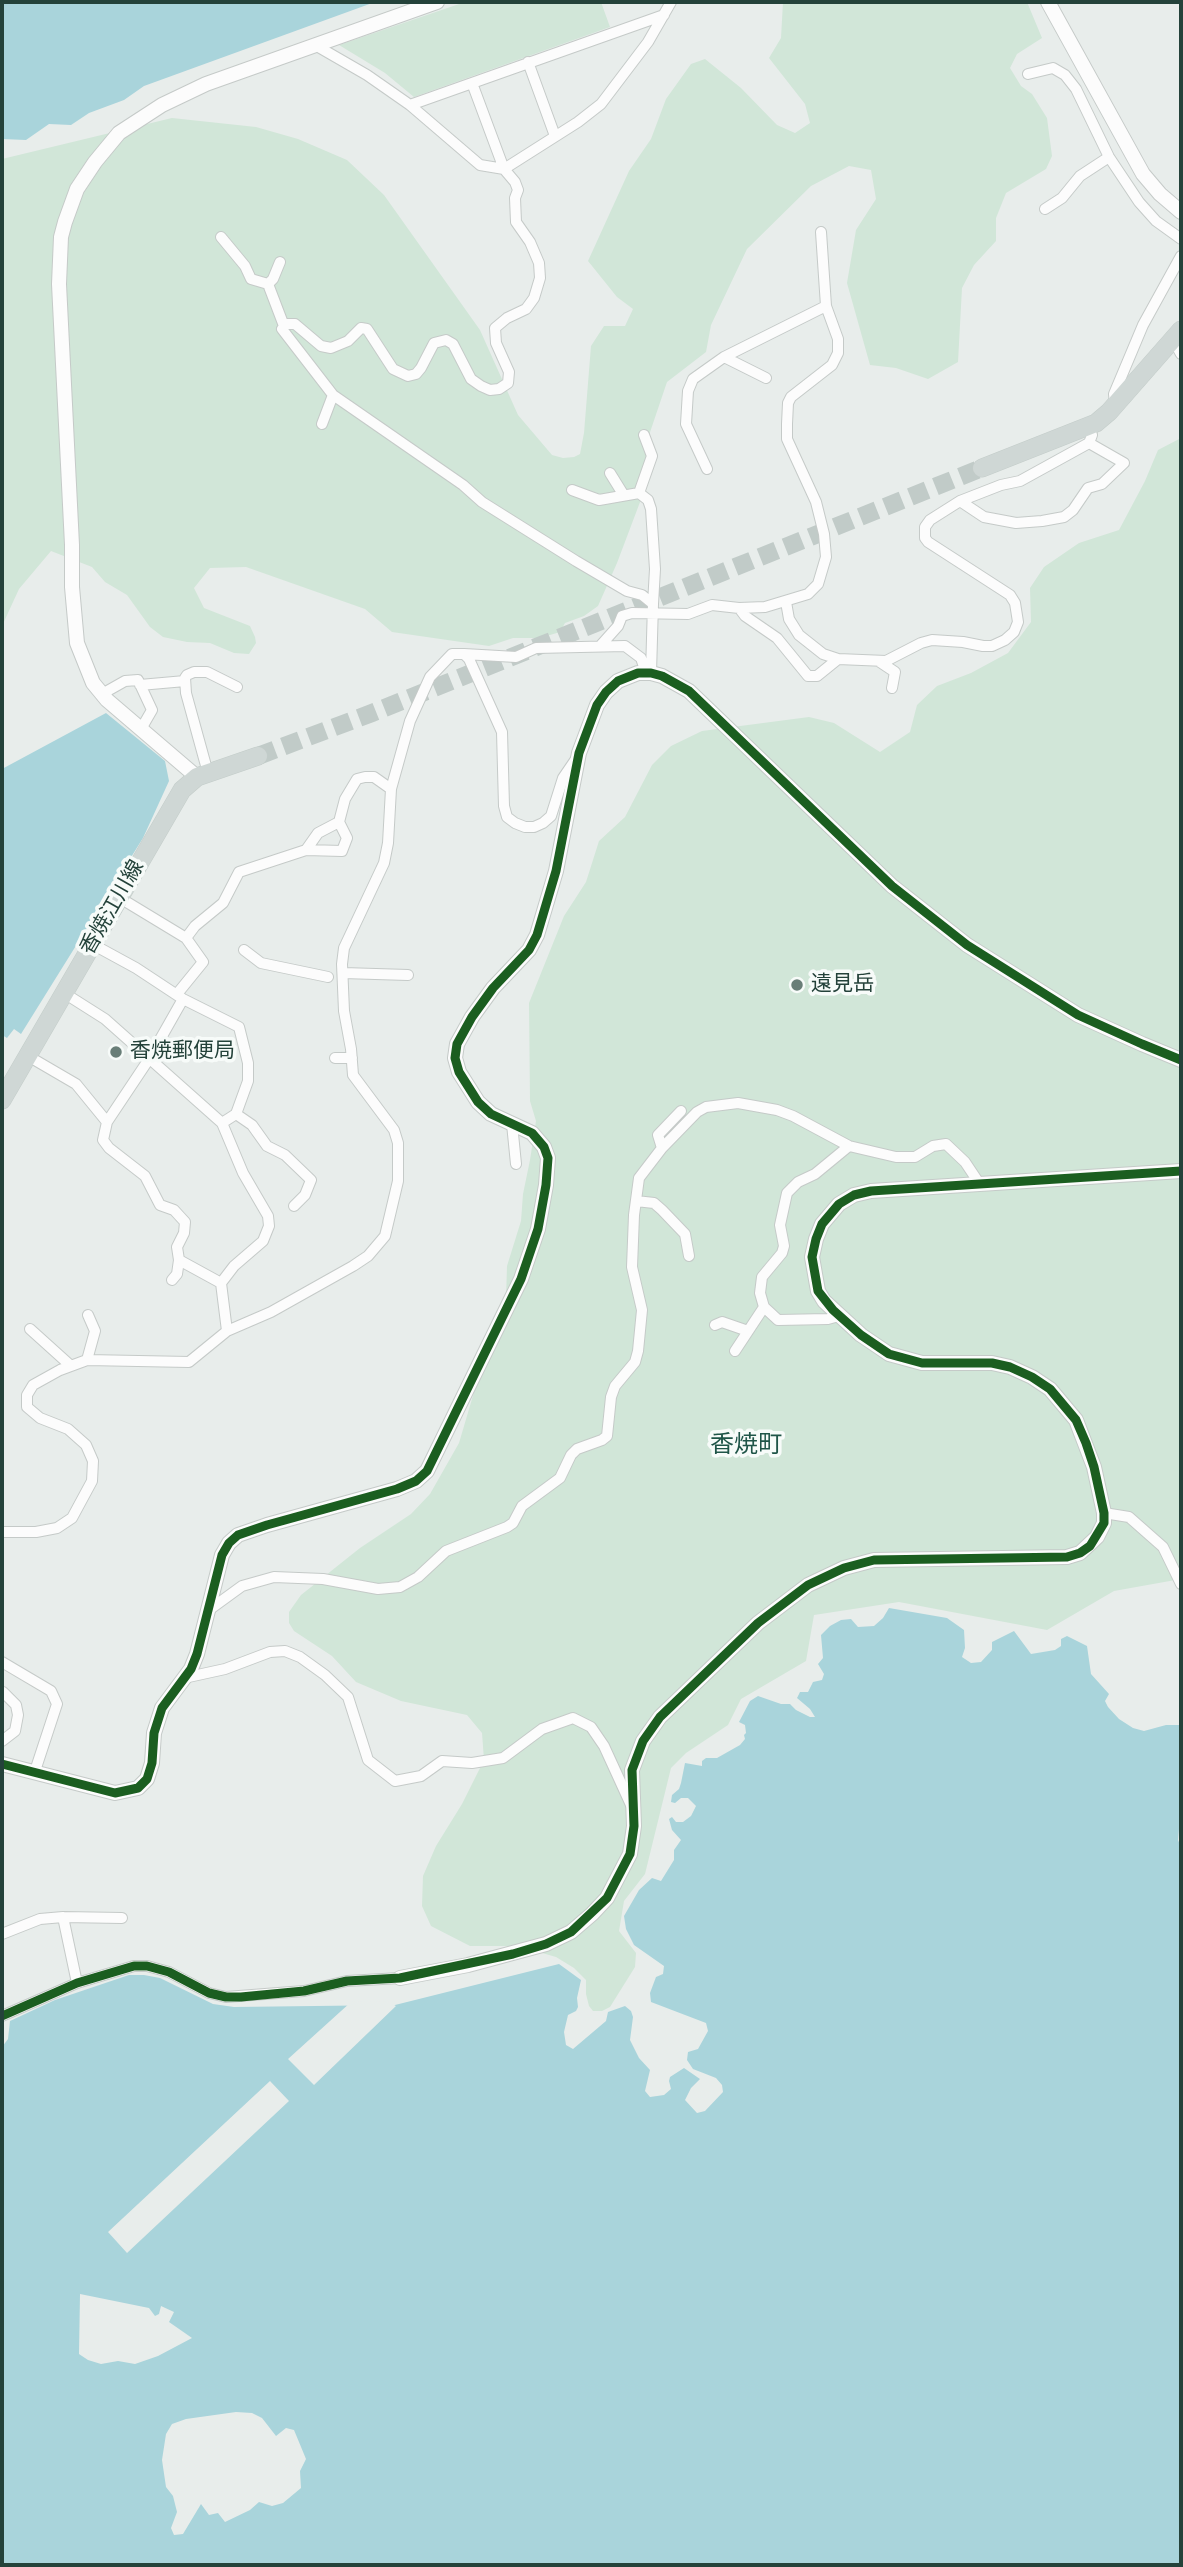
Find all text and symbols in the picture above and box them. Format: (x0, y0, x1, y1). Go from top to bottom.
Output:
street label: 香焼江川線 (76, 856, 150, 960)
place label: 遠見岳 (811, 972, 874, 998)
marker: 遠見岳 (789, 977, 805, 993)
place label: 香焼郵便局 (130, 1039, 235, 1065)
marker: 香焼郵便局 (108, 1044, 124, 1060)
district label: 香焼町 (710, 1432, 782, 1460)

